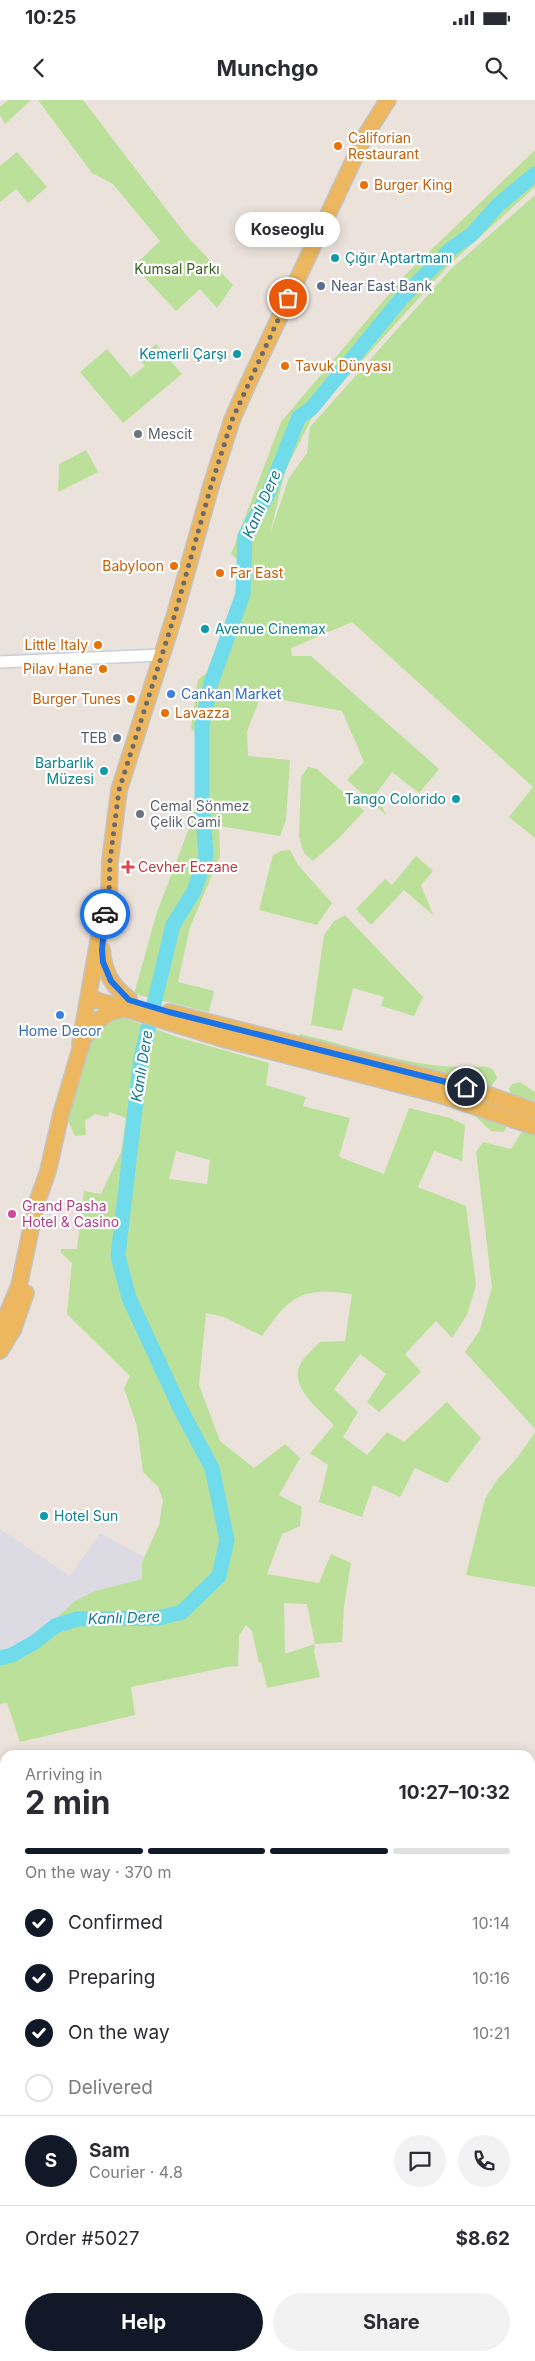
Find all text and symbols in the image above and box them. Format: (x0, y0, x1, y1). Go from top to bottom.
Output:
text: 10:25 (25, 6, 76, 29)
icon: back (25, 54, 53, 82)
icon: search (482, 54, 510, 82)
text: Munchgo (217, 55, 318, 81)
place label: Califorian Restaurant (348, 129, 420, 162)
marker: Califorian Restaurant (332, 140, 344, 152)
place label: Burger King (374, 176, 452, 193)
marker: Burger King (358, 179, 370, 191)
callout: Koseoglu (236, 213, 340, 248)
text: Koseoglu (251, 219, 324, 239)
place label: Çığır Aptartmanı (345, 249, 452, 266)
marker: Çığır Aptartmanı (329, 252, 341, 264)
park label: Kumsal Parkı (134, 260, 220, 277)
pin (267, 277, 309, 319)
place label: Near East Bank (331, 277, 432, 294)
marker: Near East Bank (315, 280, 327, 292)
icon: bag (274, 284, 302, 312)
place label: Kemerli Çarşı (139, 345, 227, 362)
marker: Kemerli Çarşı (231, 348, 243, 360)
place label: Tavuk Dünyası (295, 357, 391, 374)
marker: Tavuk Dünyası (279, 360, 291, 372)
place label: Mescit (148, 425, 193, 442)
marker: Mescit (132, 428, 144, 440)
water label: Kanlı Dere (238, 467, 285, 541)
place label: Babyloon (102, 557, 164, 574)
marker: Babyloon (168, 560, 180, 572)
place label: Far East (230, 564, 284, 581)
marker: Far East (214, 567, 226, 579)
place label: Avenue Cinemax (215, 620, 326, 637)
marker: Avenue Cinemax (199, 623, 211, 635)
place label: Little Italy (25, 636, 88, 653)
marker: Little Italy (92, 639, 104, 651)
place label: Pilav Hane (23, 660, 93, 677)
marker: Pilav Hane (97, 663, 109, 675)
place label: Cankan Market (181, 685, 282, 702)
marker: Cankan Market (165, 688, 177, 700)
place label: Burger Tunes (32, 690, 121, 707)
marker: Burger Tunes (125, 693, 137, 705)
place label: Lavazza (175, 704, 230, 721)
marker: Lavazza (159, 707, 171, 719)
place label: TEB (80, 729, 107, 746)
marker: TEB (111, 732, 123, 744)
place label: Barbarlık Müzesi (35, 754, 94, 787)
marker: Barbarlık Müzesi (98, 765, 110, 777)
place label: Tango Colorido (345, 790, 446, 807)
marker: Tango Colorido (450, 793, 462, 805)
place label: Cemal Sönmez Çelik Cami (150, 797, 249, 830)
marker: Cemal Sönmez Çelik Cami (134, 808, 146, 820)
place label: Cevher Eczane (138, 858, 238, 875)
marker: Cevher Eczane (122, 861, 134, 873)
courier (80, 889, 130, 939)
icon: car (91, 900, 119, 928)
marker: Home Decor (54, 1009, 66, 1021)
place label: Home Decor (18, 1022, 102, 1039)
water label: Kanlı Dere (126, 1029, 157, 1103)
pin (445, 1066, 487, 1108)
icon: home (452, 1073, 480, 1101)
place label: Grand Pasha Hotel & Casino (22, 1197, 119, 1230)
marker: Grand Pasha Hotel & Casino (6, 1208, 18, 1220)
place label: Hotel Sun (54, 1507, 118, 1524)
marker: Hotel Sun (38, 1510, 50, 1522)
water label: Kanlı Dere (87, 1607, 161, 1628)
text: Arriving in (25, 1764, 102, 1784)
text: 10:27–10:32 (399, 1781, 510, 1804)
text: 2 min (25, 1783, 111, 1822)
text: On the way · 370 m (25, 1862, 171, 1882)
icon: check (25, 1909, 53, 1937)
text: Confirmed (68, 1911, 163, 1934)
text: 10:14 (472, 1913, 510, 1933)
icon: check (25, 1964, 53, 1992)
text: Preparing (68, 1966, 155, 1989)
text: 10:16 (472, 1968, 510, 1988)
icon: check (25, 2019, 53, 2047)
text: On the way (68, 2021, 170, 2044)
text: 10:21 (473, 2023, 510, 2043)
text: Delivered (68, 2076, 153, 2099)
button: chat (394, 2135, 446, 2187)
button: phone (458, 2135, 510, 2187)
text: Sam (89, 2139, 130, 2162)
text: S (45, 2149, 57, 2172)
text: Courier · 4.8 (89, 2162, 183, 2182)
text: Order #5027 (25, 2227, 139, 2250)
text: $8.62 (455, 2227, 510, 2250)
button: Help (25, 2293, 263, 2351)
button: Share (273, 2293, 510, 2351)

